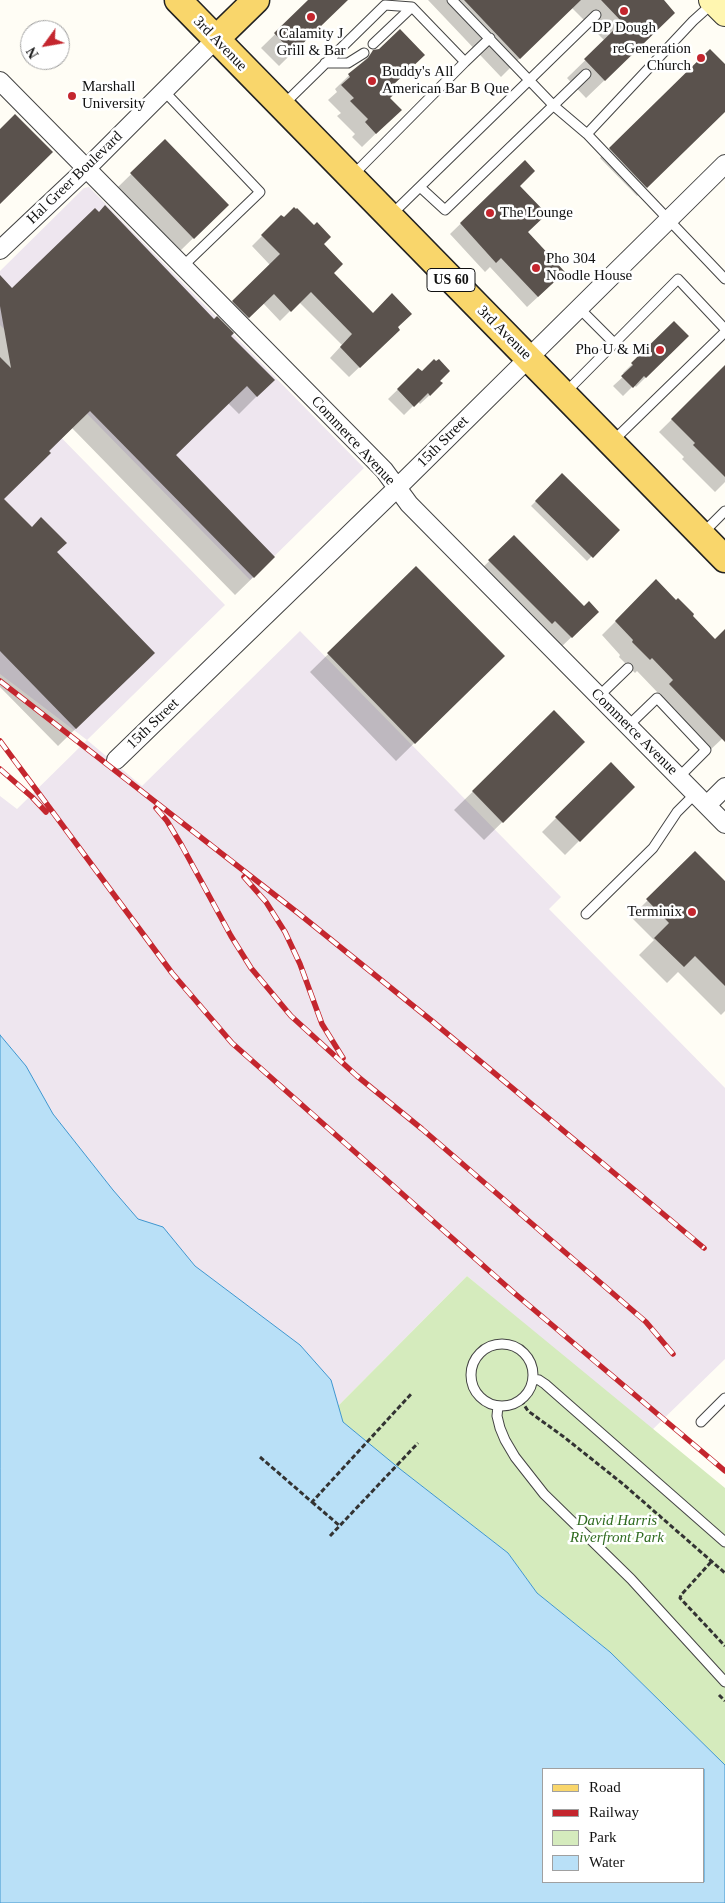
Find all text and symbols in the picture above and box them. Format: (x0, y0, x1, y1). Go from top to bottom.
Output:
marker: DP Dough (618, 5, 630, 17)
marker: Calamity J Grill & Bar (305, 11, 317, 23)
street label: 3rd Avenue (189, 13, 251, 75)
place label: DP Dough (592, 19, 656, 37)
north arrow (20, 20, 70, 70)
place label: Calamity J Grill & Bar (276, 25, 346, 60)
place label: reGeneration Church (613, 40, 691, 75)
text: N (24, 44, 42, 61)
marker: reGeneration Church (695, 52, 707, 64)
place label: Buddy's All American Bar B Que (382, 63, 509, 98)
marker: Buddy's All American Bar B Que (366, 75, 378, 87)
place label: Marshall University (82, 78, 145, 113)
marker: Marshall University (66, 90, 78, 102)
street label: Hal Greer Boulevard (24, 128, 126, 228)
place label: The Lounge (500, 204, 573, 222)
marker: The Lounge (484, 207, 496, 219)
place label: Pho 304 Noodle House (546, 250, 632, 285)
marker: Pho 304 Noodle House (530, 262, 542, 274)
road number: US 60 (427, 268, 475, 292)
street label: 3rd Avenue (473, 302, 535, 364)
place label: Pho U & Mi (575, 341, 650, 359)
marker: Pho U & Mi (654, 344, 666, 356)
street label: Commerce Avenue (307, 393, 399, 489)
street label: 15th Street (414, 413, 472, 471)
street label: Commerce Avenue (587, 685, 681, 779)
street label: 15th Street (123, 695, 183, 753)
place label: Terminix (627, 903, 682, 921)
marker: Terminix (686, 906, 698, 918)
park label: David Harris Riverfront Park (570, 1512, 664, 1547)
legend (542, 1768, 705, 1883)
text: Road (589, 1779, 621, 1795)
text: Railway (589, 1804, 639, 1820)
text: Park (589, 1829, 617, 1845)
text: Water (589, 1854, 624, 1870)

